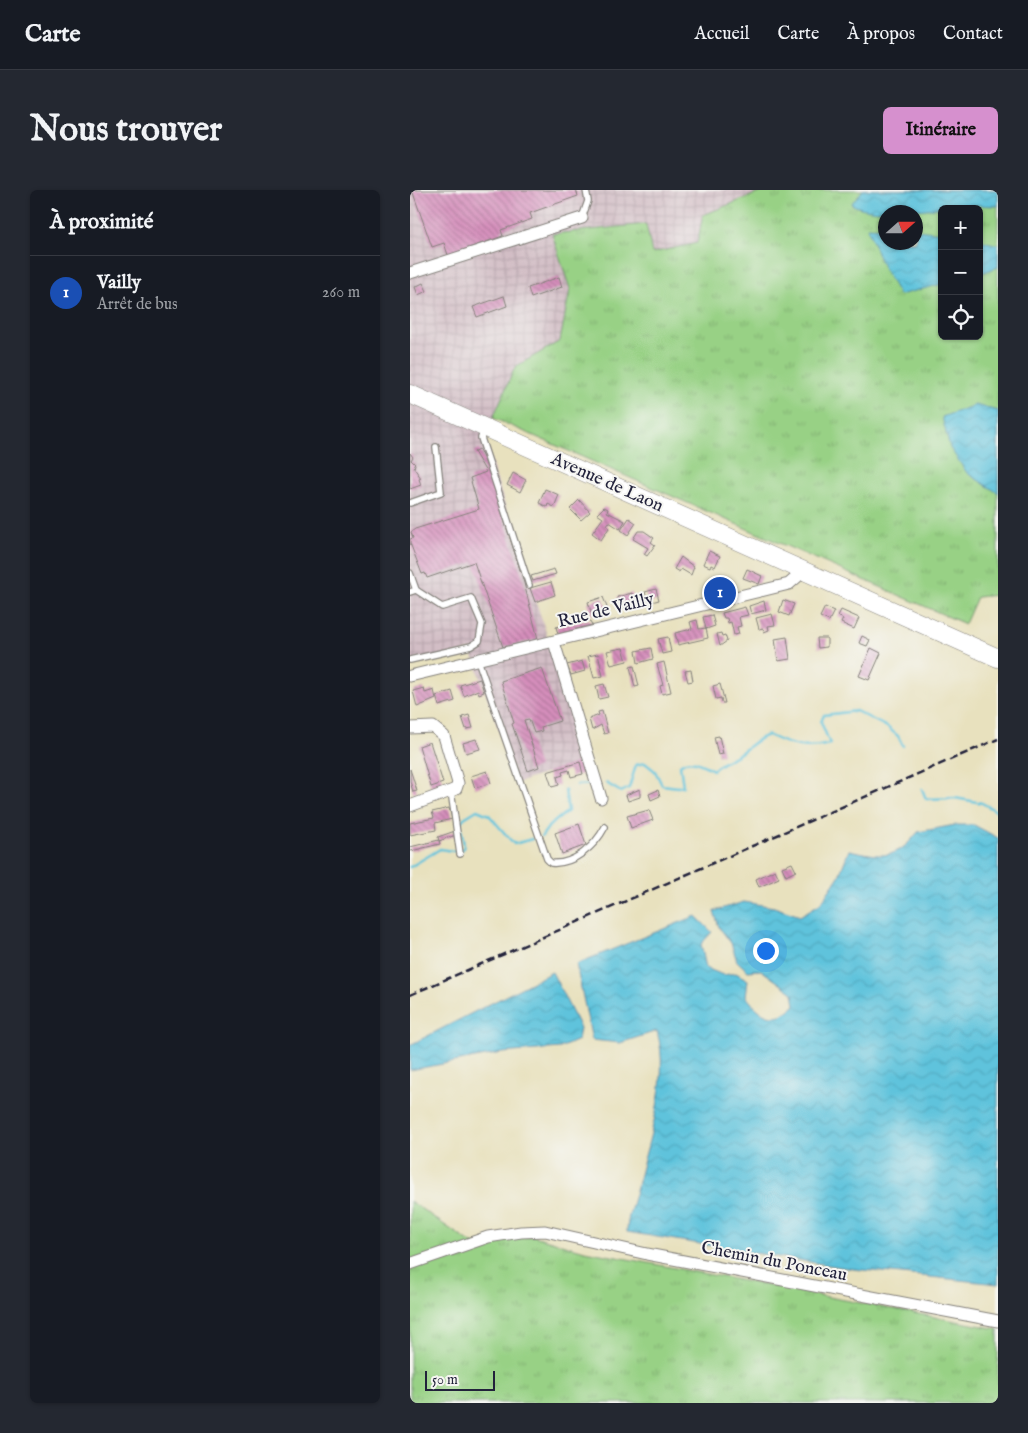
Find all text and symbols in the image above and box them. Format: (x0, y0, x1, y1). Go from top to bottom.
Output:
text: Carte (25, 19, 81, 50)
text: Accueil (695, 23, 750, 46)
text: Carte (778, 23, 819, 46)
text: À propos (847, 23, 915, 46)
text: Contact (943, 23, 1003, 46)
button: Itinéraire (883, 107, 998, 154)
text: Nous trouver (30, 108, 222, 153)
north arrow (878, 205, 923, 250)
map controls (938, 205, 983, 340)
button: + (938, 205, 983, 250)
text: À proximité (50, 209, 153, 236)
button: − (938, 250, 983, 295)
text: Vailly (97, 271, 141, 295)
text: 1 (63, 283, 69, 303)
text: 260 m (322, 283, 360, 303)
text: Arrêt de bus (97, 295, 178, 315)
button: locate (938, 295, 983, 340)
street label: Avenue de Laon (546, 448, 667, 518)
pin: 1 (704, 574, 736, 612)
street label: Rue de Vailly (555, 588, 657, 634)
your location (753, 938, 779, 964)
street label: Chemin du Ponceau (699, 1237, 849, 1287)
scale bar (425, 1368, 495, 1391)
text: 50 m (432, 1371, 458, 1389)

